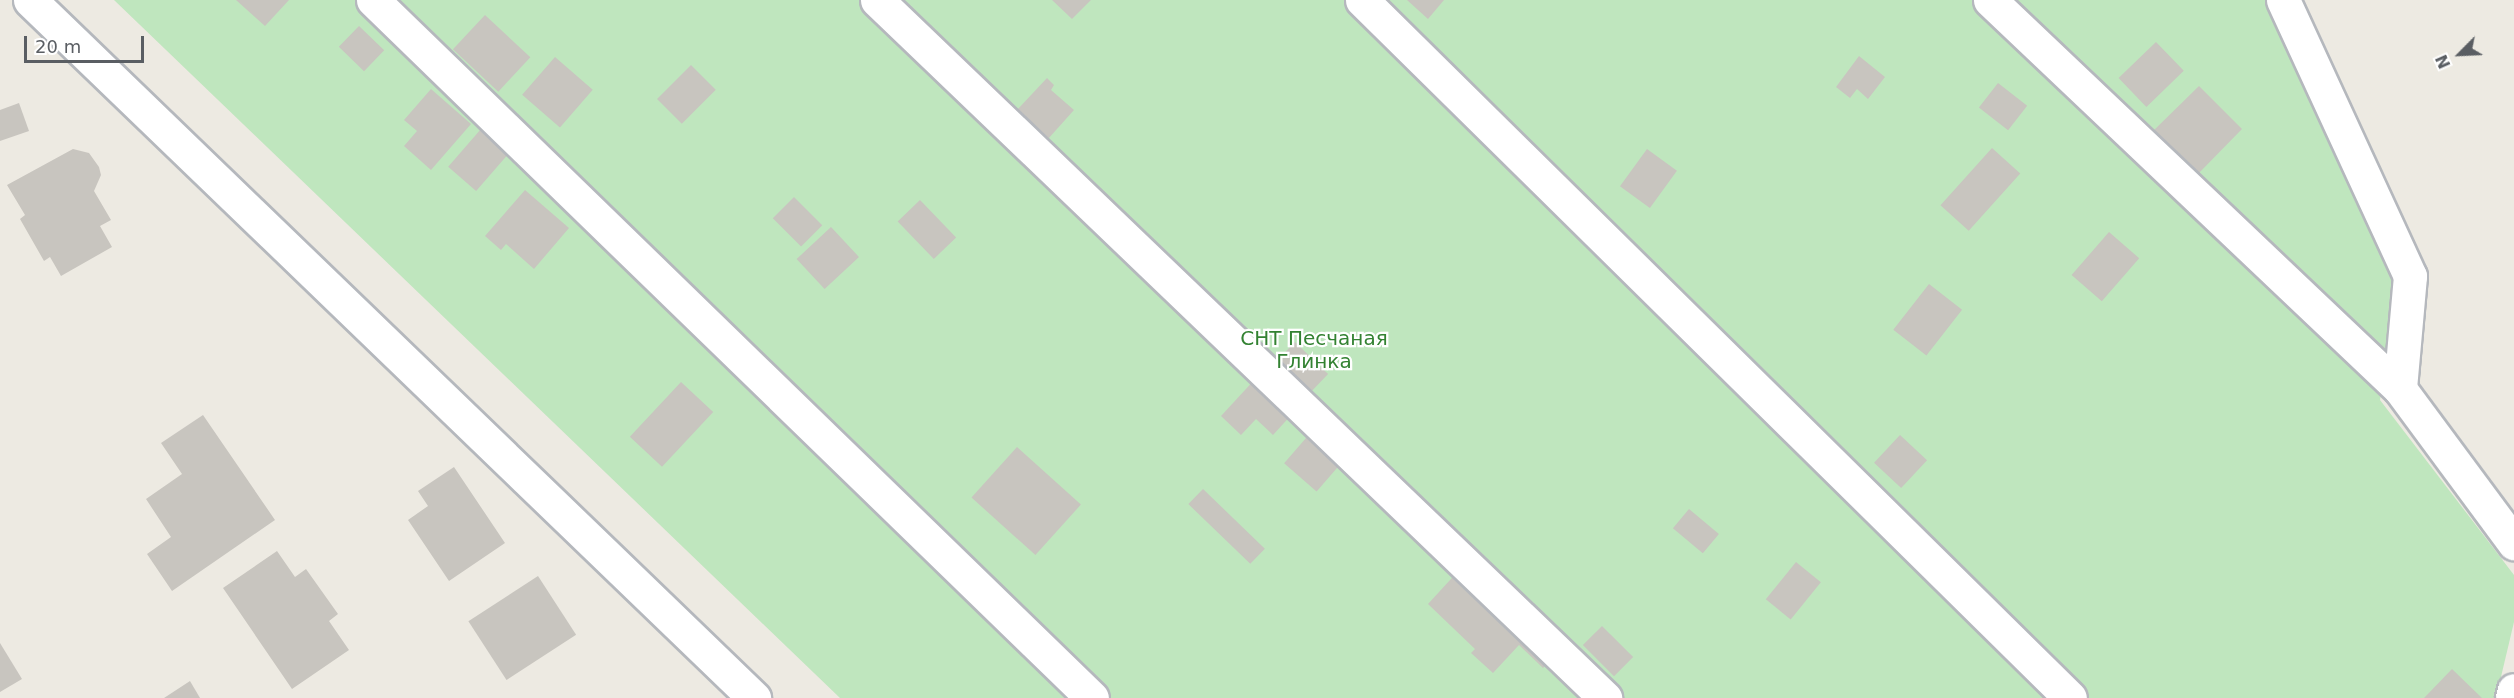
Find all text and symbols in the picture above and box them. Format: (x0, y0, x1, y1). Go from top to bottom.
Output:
scale bar (27, 24, 147, 62)
north arrow (2430, 24, 2490, 84)
text: 20 m (35, 36, 81, 57)
text: N (2432, 52, 2455, 72)
park label: СНТ Песчаная Глинка (1240, 326, 1388, 373)

